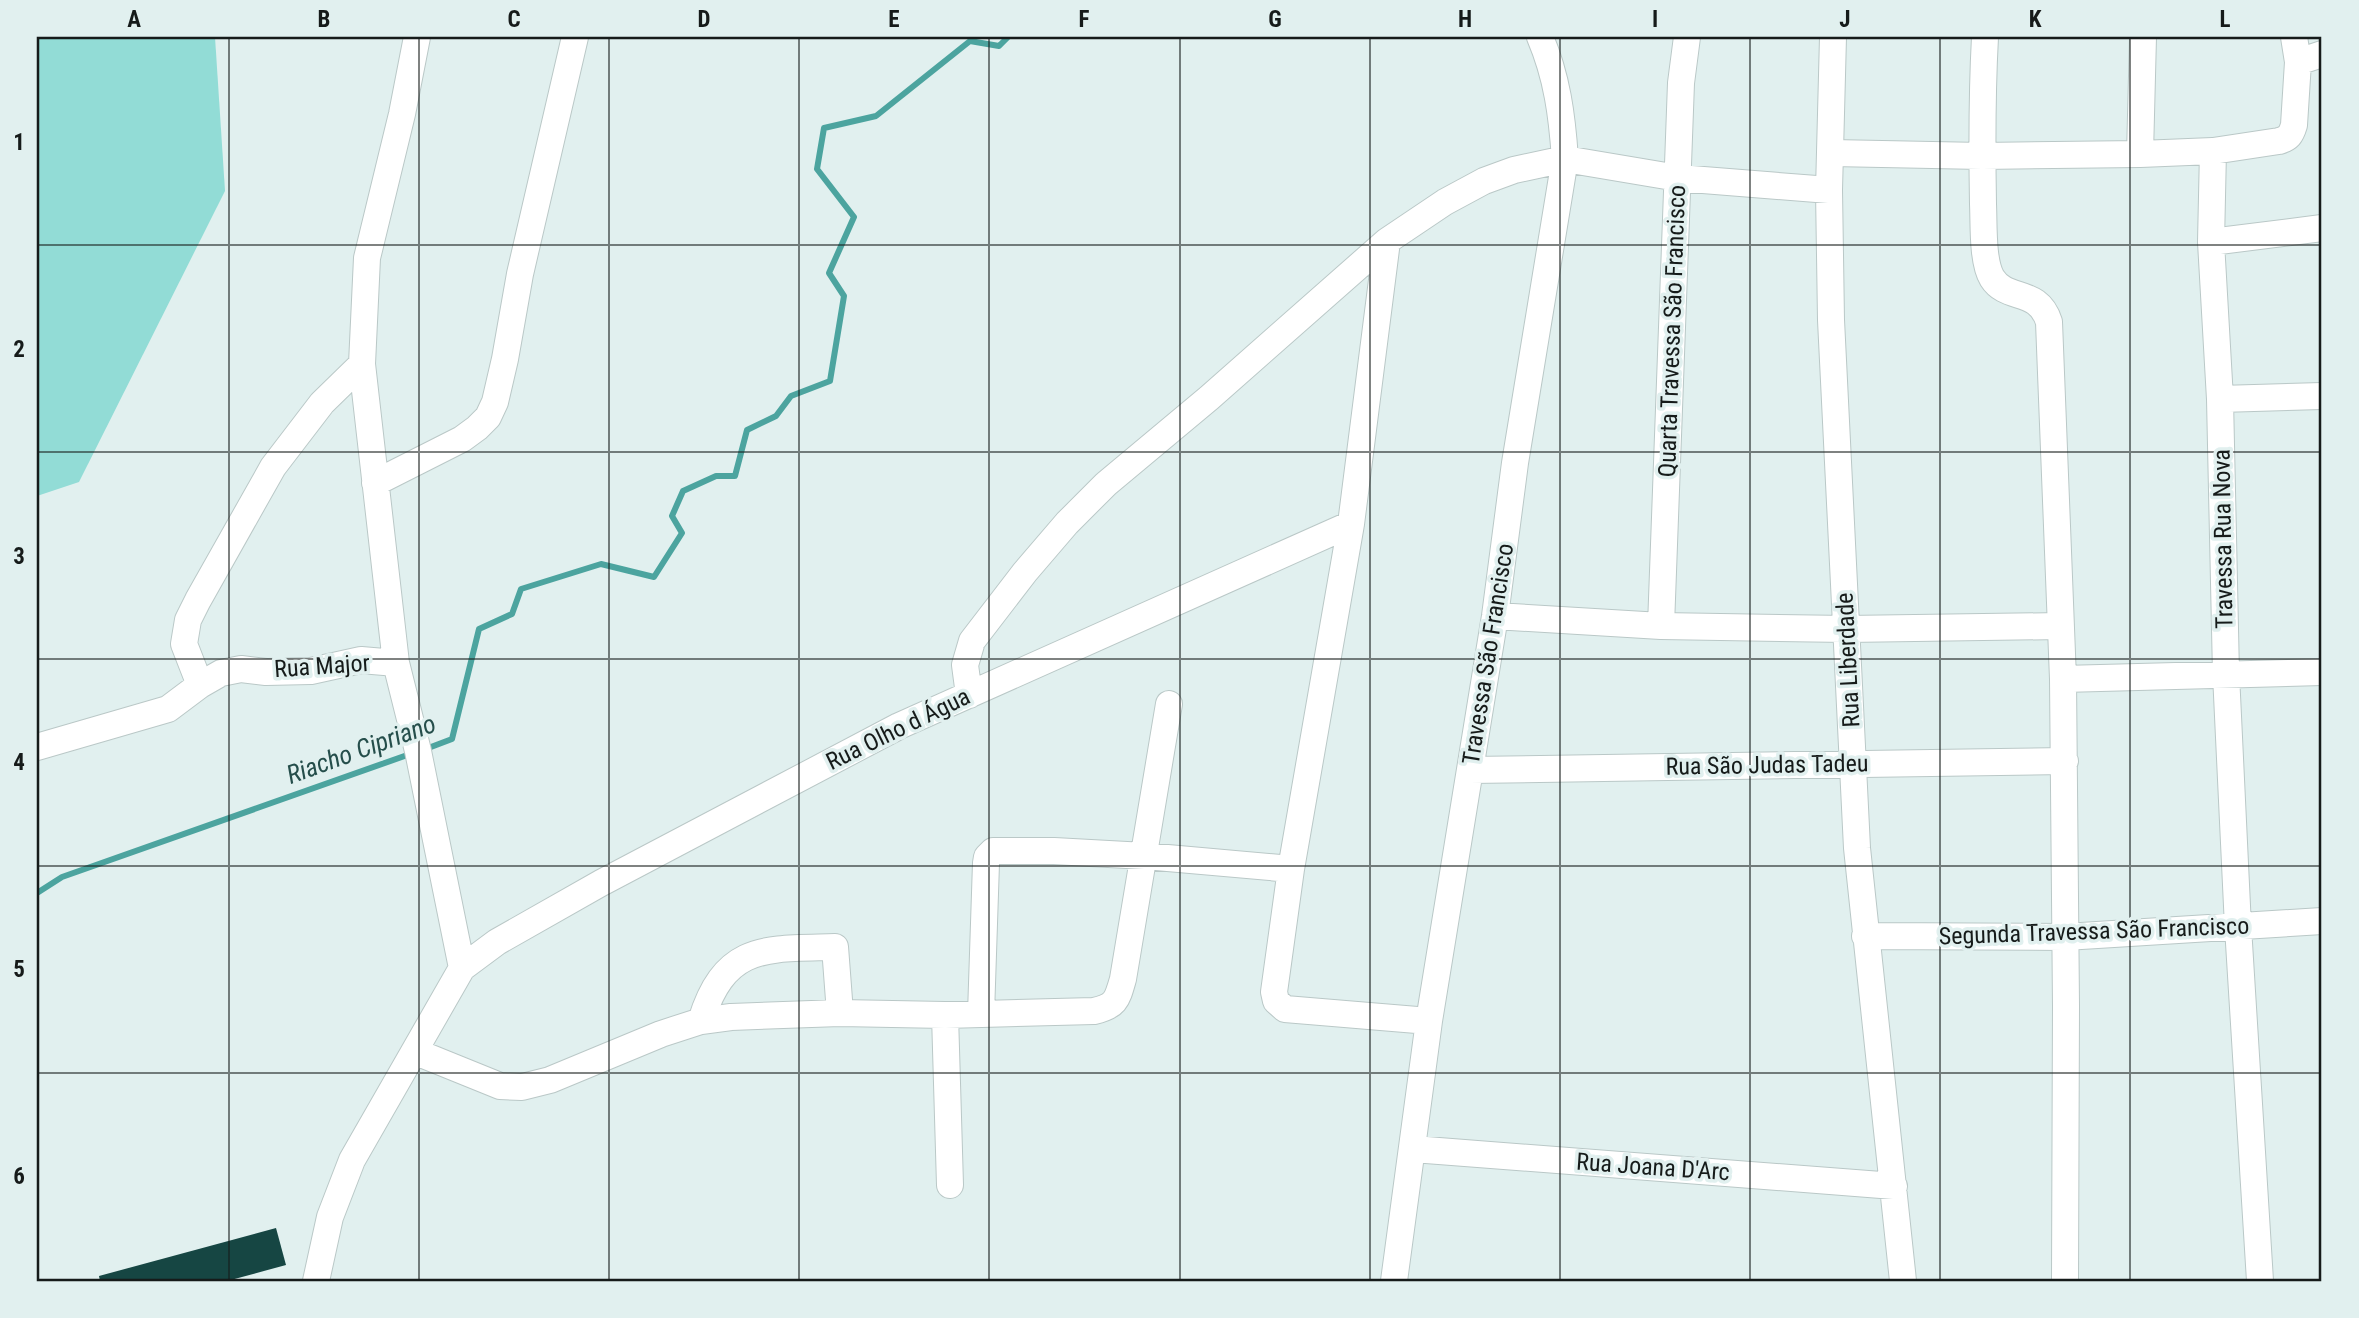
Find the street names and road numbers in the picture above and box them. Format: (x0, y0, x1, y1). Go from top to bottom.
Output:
street label: Quarta Travessa São Francisco (1653, 184, 1691, 478)
street label: Travessa Rua Nova (2207, 449, 2239, 629)
street label: Travessa São Francisco (1457, 541, 1519, 767)
street label: Rua Liberdade (1830, 592, 1866, 728)
street label: Rua Major (273, 649, 371, 683)
street label: Rua Olho d Água (821, 682, 975, 776)
street label: Rua São Judas Tadeu (1665, 749, 1869, 781)
street label: Segunda Travessa São Francisco (1938, 912, 2250, 950)
street label: Rua Joana D'Arc (1575, 1148, 1731, 1186)

